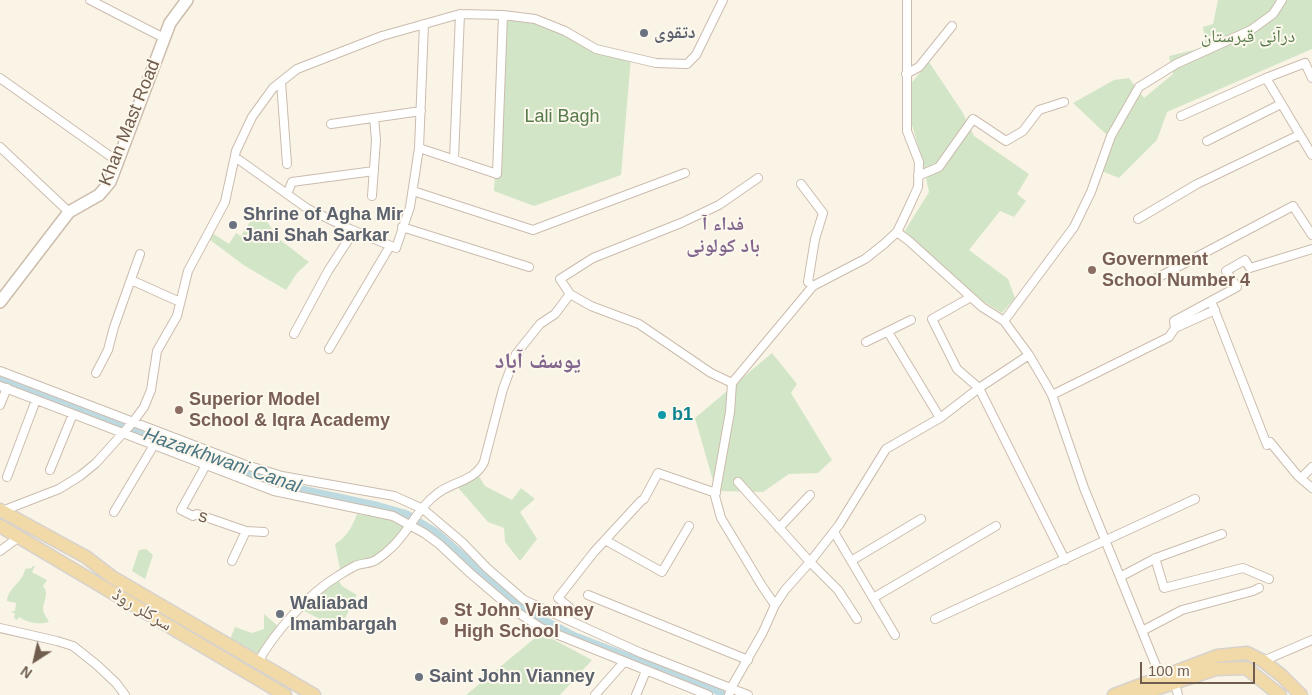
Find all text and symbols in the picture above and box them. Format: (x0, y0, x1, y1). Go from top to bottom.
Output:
place label: دتقوى (654, 22, 696, 44)
park label: درآنی قبرستان (1201, 26, 1295, 48)
marker: دتقوى (638, 27, 650, 39)
street label: Khan Mast Road (95, 57, 165, 189)
park label: Lali Bagh (524, 106, 600, 128)
place label: Shrine of Agha Mir Jani Shah Sarkar (243, 204, 403, 246)
district label: فداء آ باد کولونی (686, 214, 760, 258)
marker: Shrine of Agha Mir Jani Shah Sarkar (227, 219, 239, 231)
place label: Government School Number 4 (1102, 249, 1250, 292)
marker: Government School Number 4 (1086, 264, 1098, 276)
district label: یوسف آباد (495, 349, 581, 375)
place label: Superior Model School & Iqra Academy (189, 389, 390, 432)
marker: Superior Model School & Iqra Academy (173, 404, 185, 416)
place label: b1 (672, 404, 693, 426)
marker: b1 (656, 409, 668, 421)
water label: Hazarkhwani Canal (140, 423, 304, 499)
street label: s (196, 505, 210, 529)
street label: سرکلر روڈ (108, 584, 176, 636)
place label: Waliabad Imambargah (290, 593, 397, 636)
place label: St John Vianney High School (454, 600, 594, 642)
marker: Waliabad Imambargah (274, 608, 286, 620)
marker: St John Vianney High School (438, 615, 450, 627)
north arrow (10, 635, 60, 685)
scale bar (1142, 652, 1257, 684)
text: 100 m (1148, 662, 1190, 679)
text: N (18, 663, 35, 682)
place label: Saint John Vianney (429, 666, 595, 688)
marker: Saint John Vianney (413, 671, 425, 683)

